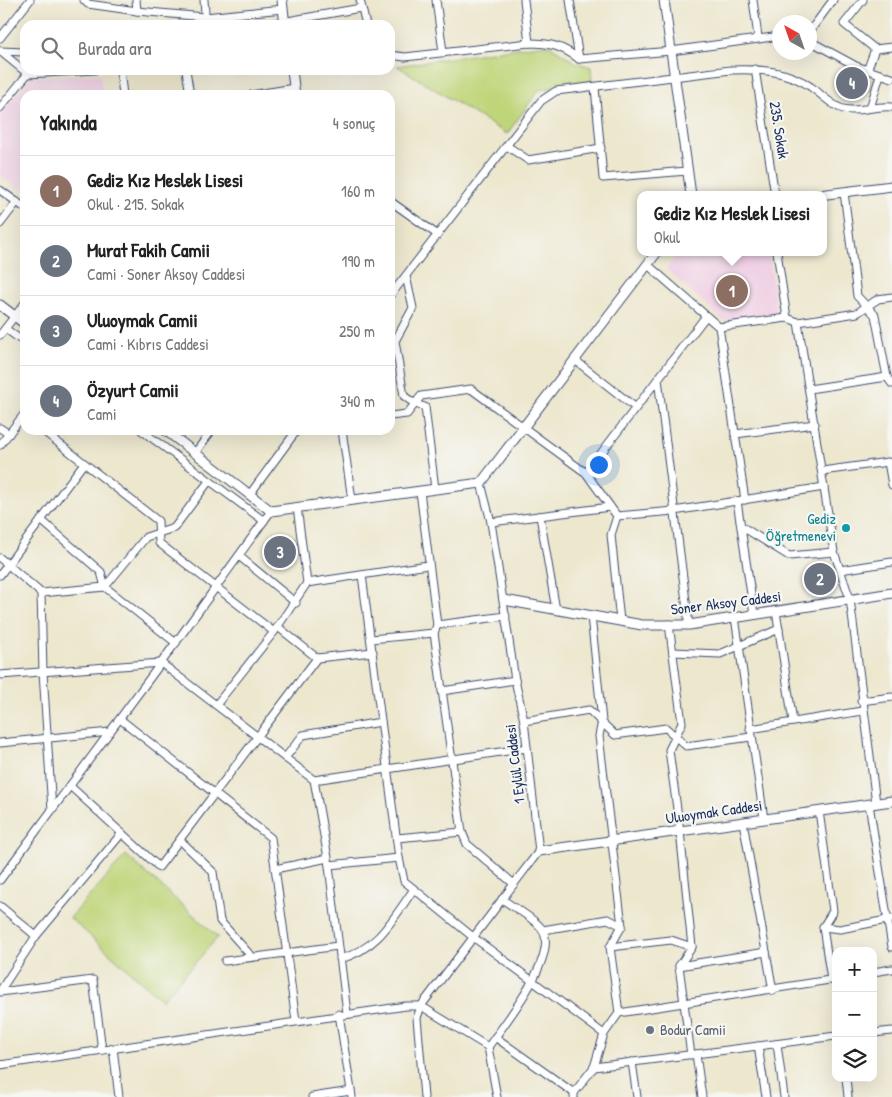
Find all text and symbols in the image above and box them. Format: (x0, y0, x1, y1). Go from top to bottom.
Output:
north arrow (772, 15, 817, 60)
search box (20, 20, 395, 75)
icon: search (38, 34, 66, 62)
text: Burada ara (78, 35, 151, 61)
pin: 4 (836, 64, 868, 102)
street label: 235. Sokak (765, 100, 794, 160)
text: Yakında (40, 108, 97, 137)
text: 4 sonuç (333, 112, 375, 134)
text: Gediz Kız Meslek Lisesi (87, 167, 243, 193)
text: 1 (53, 180, 59, 202)
text: 160 m (341, 180, 375, 202)
popup (637, 191, 827, 256)
text: Okul · 215. Sokak (87, 193, 184, 215)
text: Gediz Kız Meslek Lisesi (654, 200, 810, 226)
text: Okul (654, 226, 680, 248)
text: Murat Fakih Camii (87, 237, 210, 263)
text: 2 (52, 250, 60, 272)
text: 190 m (342, 250, 375, 272)
text: Cami · Soner Aksoy Caddesi (87, 263, 245, 285)
pin: 1 (716, 272, 748, 310)
text: Uluoymak Camii (87, 307, 198, 333)
text: 3 (52, 320, 60, 342)
text: 250 m (339, 320, 375, 342)
text: Cami · Kıbrıs Caddesi (87, 333, 209, 355)
text: Özyurt Camii (87, 377, 179, 403)
text: 4 (53, 390, 59, 412)
text: 340 m (340, 390, 375, 412)
text: Cami (87, 403, 117, 425)
your location (586, 452, 612, 478)
place label: Gediz Öğretmenevi (766, 508, 837, 546)
marker: Gediz Öğretmenevi (840, 522, 852, 534)
pin: 3 (264, 533, 296, 571)
pin: 2 (804, 560, 836, 598)
street label: Soner Aksoy Caddesi (670, 585, 782, 620)
street label: 1 Eylül Caddesi (499, 723, 530, 805)
street label: Uluoymak Caddesi (664, 794, 764, 829)
map controls (832, 947, 877, 1082)
button: + (832, 947, 877, 992)
button: − (832, 992, 877, 1037)
place label: Bodur Camii (660, 1019, 726, 1040)
marker: Bodur Camii (644, 1024, 656, 1036)
button: layers (832, 1037, 877, 1082)

